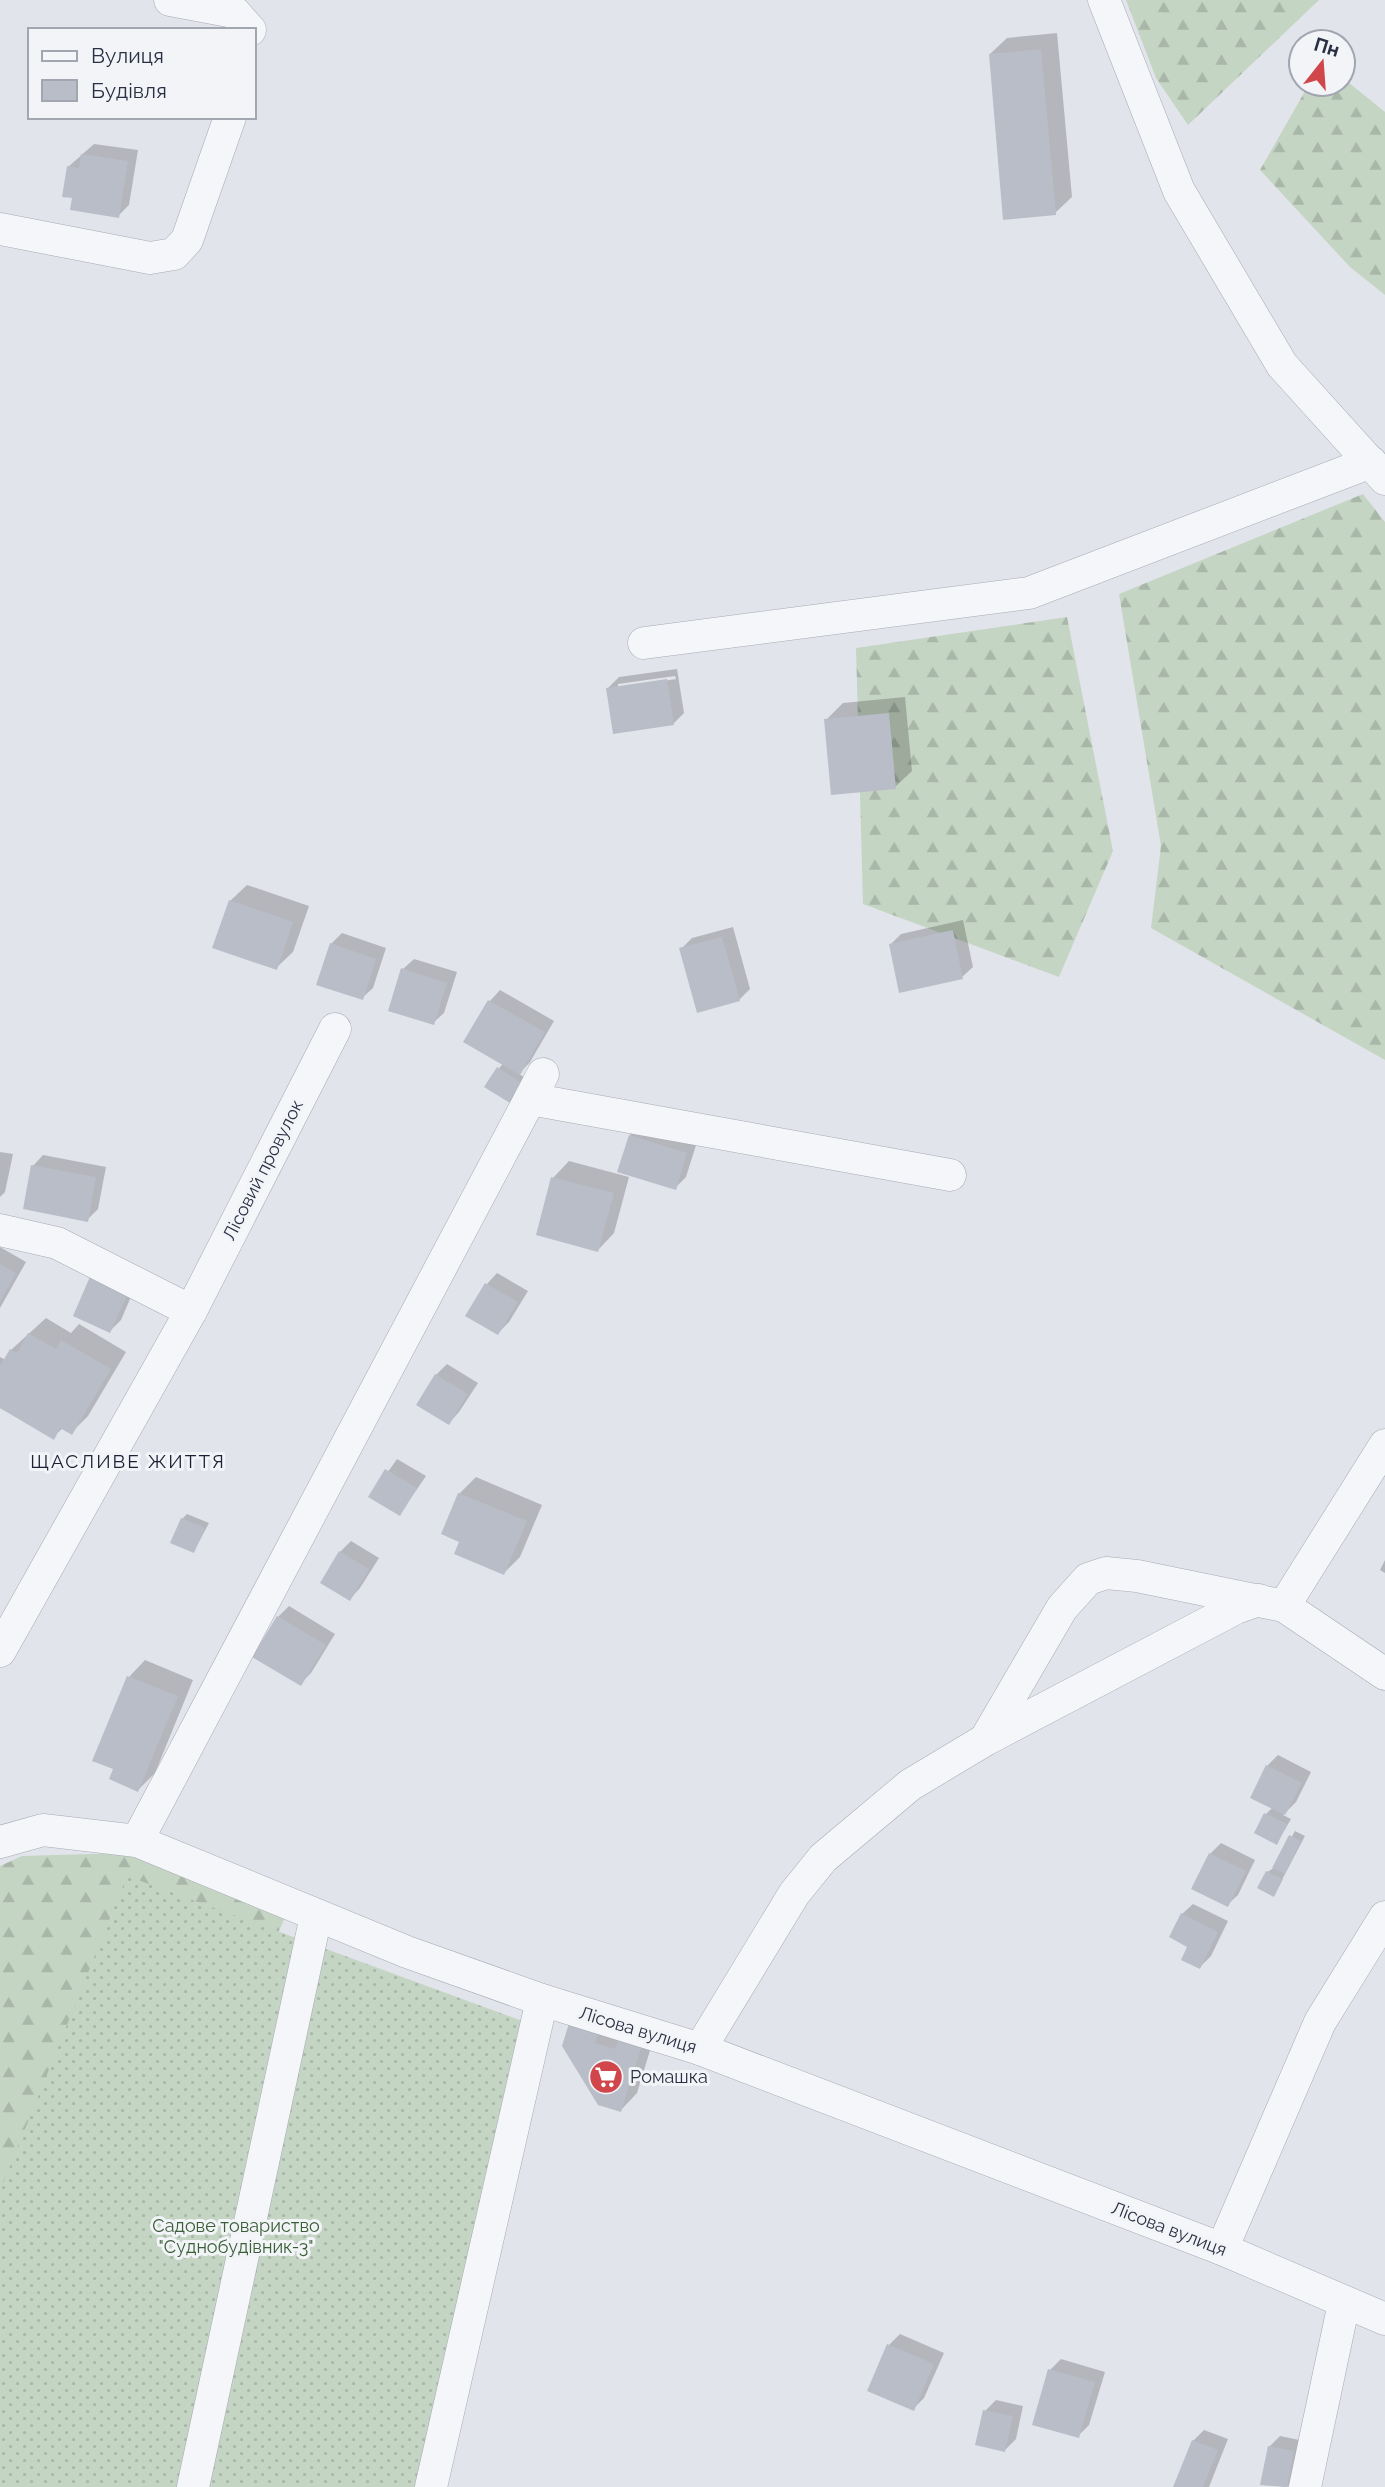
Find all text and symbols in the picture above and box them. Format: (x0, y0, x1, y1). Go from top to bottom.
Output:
legend (28, 28, 256, 119)
north arrow (1287, 28, 1357, 98)
text: Пн (1312, 33, 1342, 61)
text: Вулиця (91, 43, 164, 68)
text: Будівля (91, 78, 167, 103)
street label: Лісовий провулок (218, 1096, 307, 1244)
district label: ЩАСЛИВЕ ЖИТТЯ (30, 1450, 226, 1472)
street label: Лісова вулиця (577, 2002, 699, 2057)
supermarket icon: Ромашка (587, 2058, 625, 2096)
place label: Ромашка (630, 2066, 708, 2087)
street label: Лісова вулиця (1109, 2197, 1230, 2260)
park label: Садове товариство "Суднобудівник-3" (152, 2215, 320, 2257)

